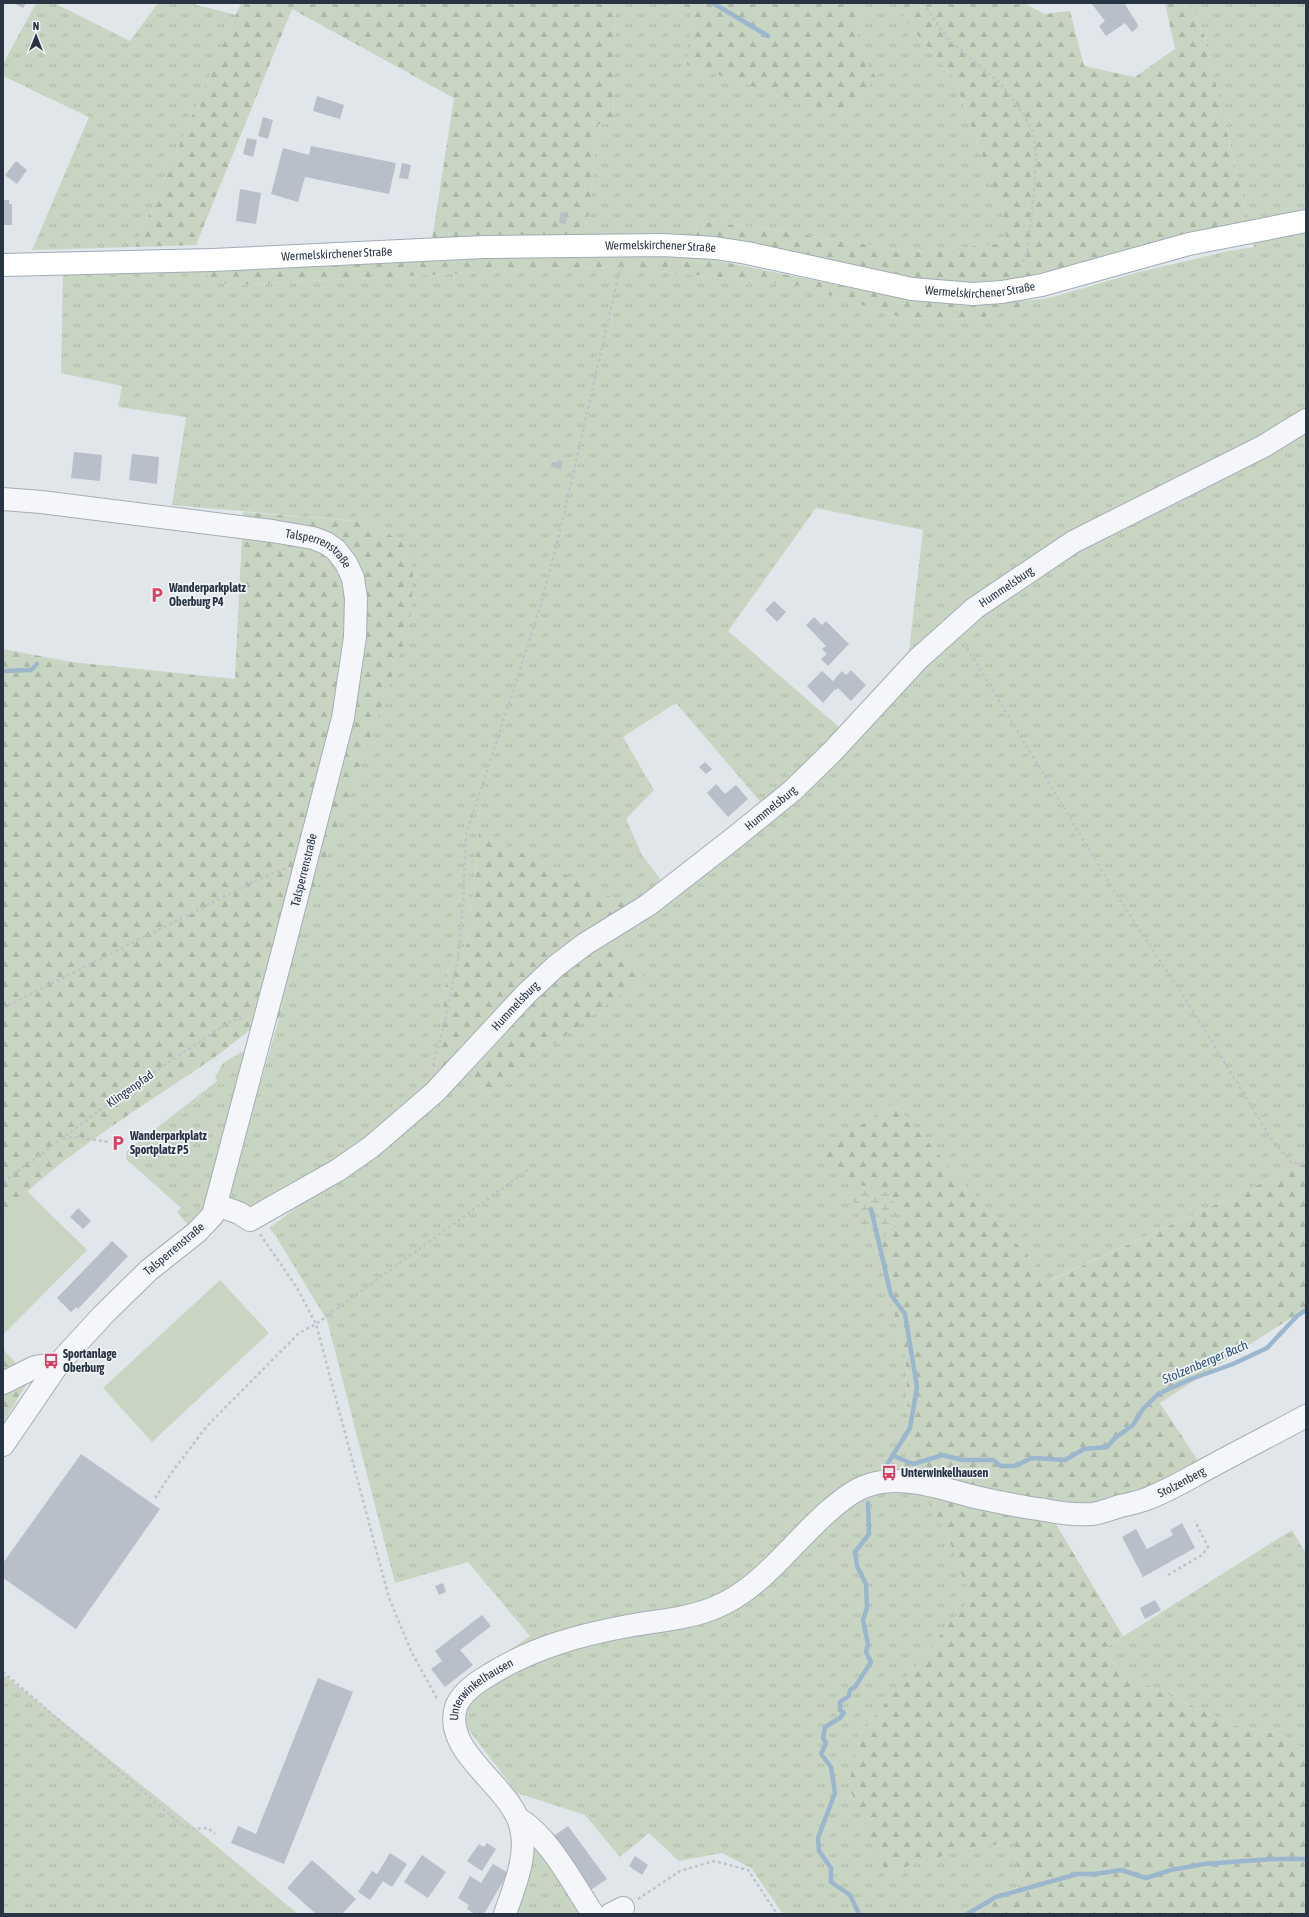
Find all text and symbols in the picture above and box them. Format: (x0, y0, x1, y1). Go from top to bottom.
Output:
north arrow (16, 16, 56, 56)
text: N (33, 20, 39, 32)
street label: Wermelskirchener Straße (605, 238, 716, 255)
street label: Wermelskirchener Straße (281, 244, 392, 264)
street label: Wermelskirchener Straße (924, 279, 1036, 301)
street label: Talsperrenstraße (284, 526, 354, 570)
street label: Hummelsburg (976, 563, 1037, 610)
place label: Wanderparkplatz Oberburg P4 (168, 581, 246, 609)
parking icon: Wanderparkplatz Oberburg P4 (148, 586, 166, 604)
street label: Hummelsburg (742, 782, 800, 833)
street label: Talsperrenstraße (288, 832, 320, 908)
street label: Hummelsburg (489, 978, 543, 1034)
street label: Klingenpfad (104, 1068, 156, 1110)
place label: Wanderparkplatz Sportplatz P5 (129, 1129, 207, 1157)
parking icon: Wanderparkplatz Sportplatz P5 (109, 1134, 127, 1152)
street label: Talsperrenstraße (141, 1220, 207, 1278)
water label: Stolzenberger Bach (1159, 1337, 1251, 1387)
place label: Sportanlage Oberburg (63, 1347, 117, 1375)
bus stop icon: Sportanlage Oberburg (42, 1352, 60, 1370)
street label: Stolzenberg (1155, 1463, 1209, 1501)
bus stop icon: Unterwinkelhausen (880, 1464, 898, 1482)
place label: Unterwinkelhausen (901, 1466, 989, 1480)
street label: Unterwinkelhausen (447, 1656, 516, 1721)

